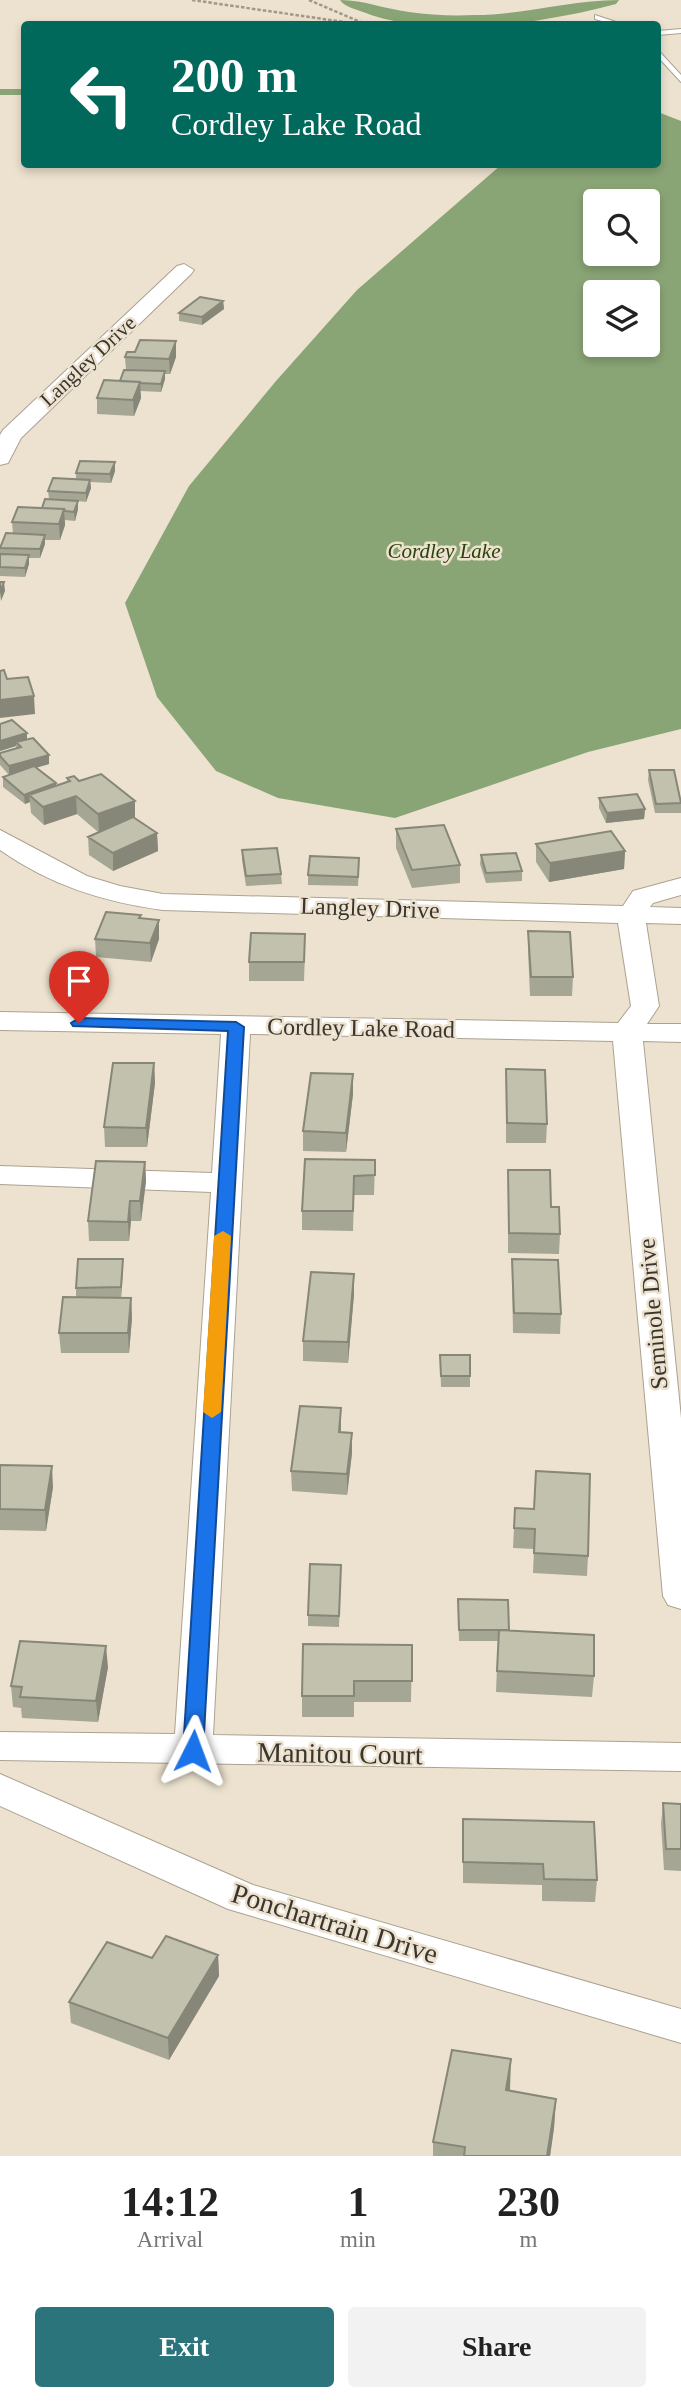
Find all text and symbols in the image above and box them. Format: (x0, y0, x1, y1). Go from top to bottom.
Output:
text: 200 m (171, 48, 298, 103)
icon: left (56, 49, 147, 140)
text: Cordley Lake Road (171, 106, 422, 142)
map controls (583, 189, 660, 357)
button: search (583, 189, 660, 266)
button: layers (583, 280, 660, 357)
street label: Langley Drive (35, 311, 141, 411)
water label: Cordley Lake (388, 539, 500, 563)
street label: Langley Drive (300, 893, 440, 923)
pin (49, 951, 109, 1023)
icon: arrive (60, 962, 98, 1000)
street label: Cordley Lake Road (267, 1013, 455, 1043)
street label: Seminole Drive (633, 1237, 673, 1391)
position arrow (156, 1714, 230, 1788)
street label: Manitou Court (257, 1737, 423, 1770)
street label: Ponchartrain Drive (228, 1877, 442, 1970)
text: 14:12 (121, 2179, 219, 2225)
text: 1 (347, 2179, 368, 2225)
text: 230 (497, 2179, 560, 2225)
text: Arrival (137, 2227, 203, 2252)
text: min (340, 2227, 376, 2252)
text: m (519, 2227, 537, 2252)
button: Exit (35, 2307, 334, 2387)
button: Share (348, 2307, 646, 2387)

